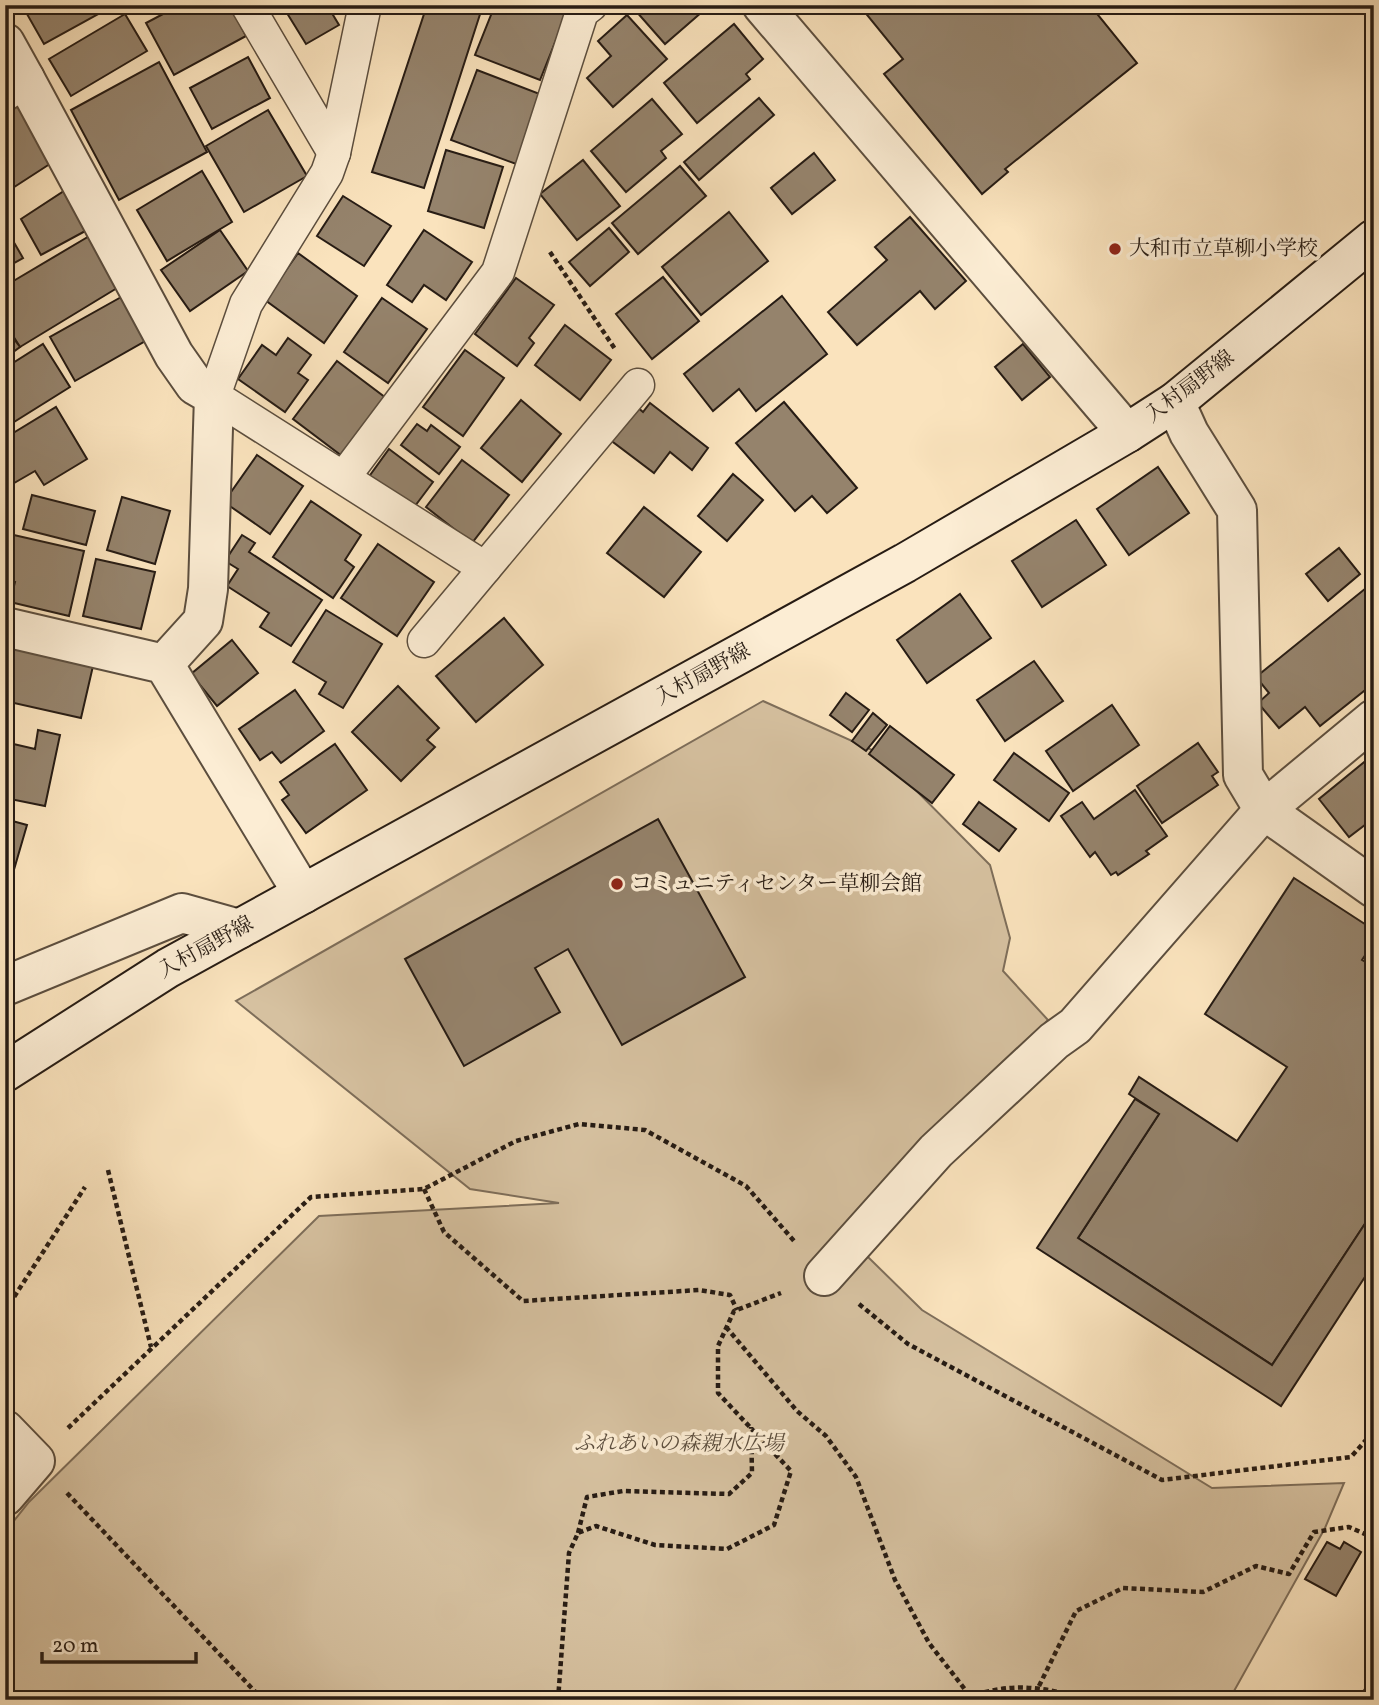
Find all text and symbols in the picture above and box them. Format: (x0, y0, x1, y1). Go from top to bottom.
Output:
place label: 大和市立草柳小学校 (1129, 235, 1318, 264)
marker: 大和市立草柳小学校 (1107, 241, 1123, 257)
street label: 入村扇野線 (1139, 344, 1241, 430)
street label: 入村扇野線 (650, 637, 756, 713)
place label: コミュニティセンター草柳会館 (631, 870, 922, 899)
marker: コミュニティセンター草柳会館 (609, 876, 625, 892)
street label: 入村扇野線 (153, 910, 259, 986)
park label: ふれあいの森親水広場 (574, 1430, 786, 1459)
scale bar (42, 1621, 196, 1665)
text: 20 m (52, 1632, 98, 1661)

